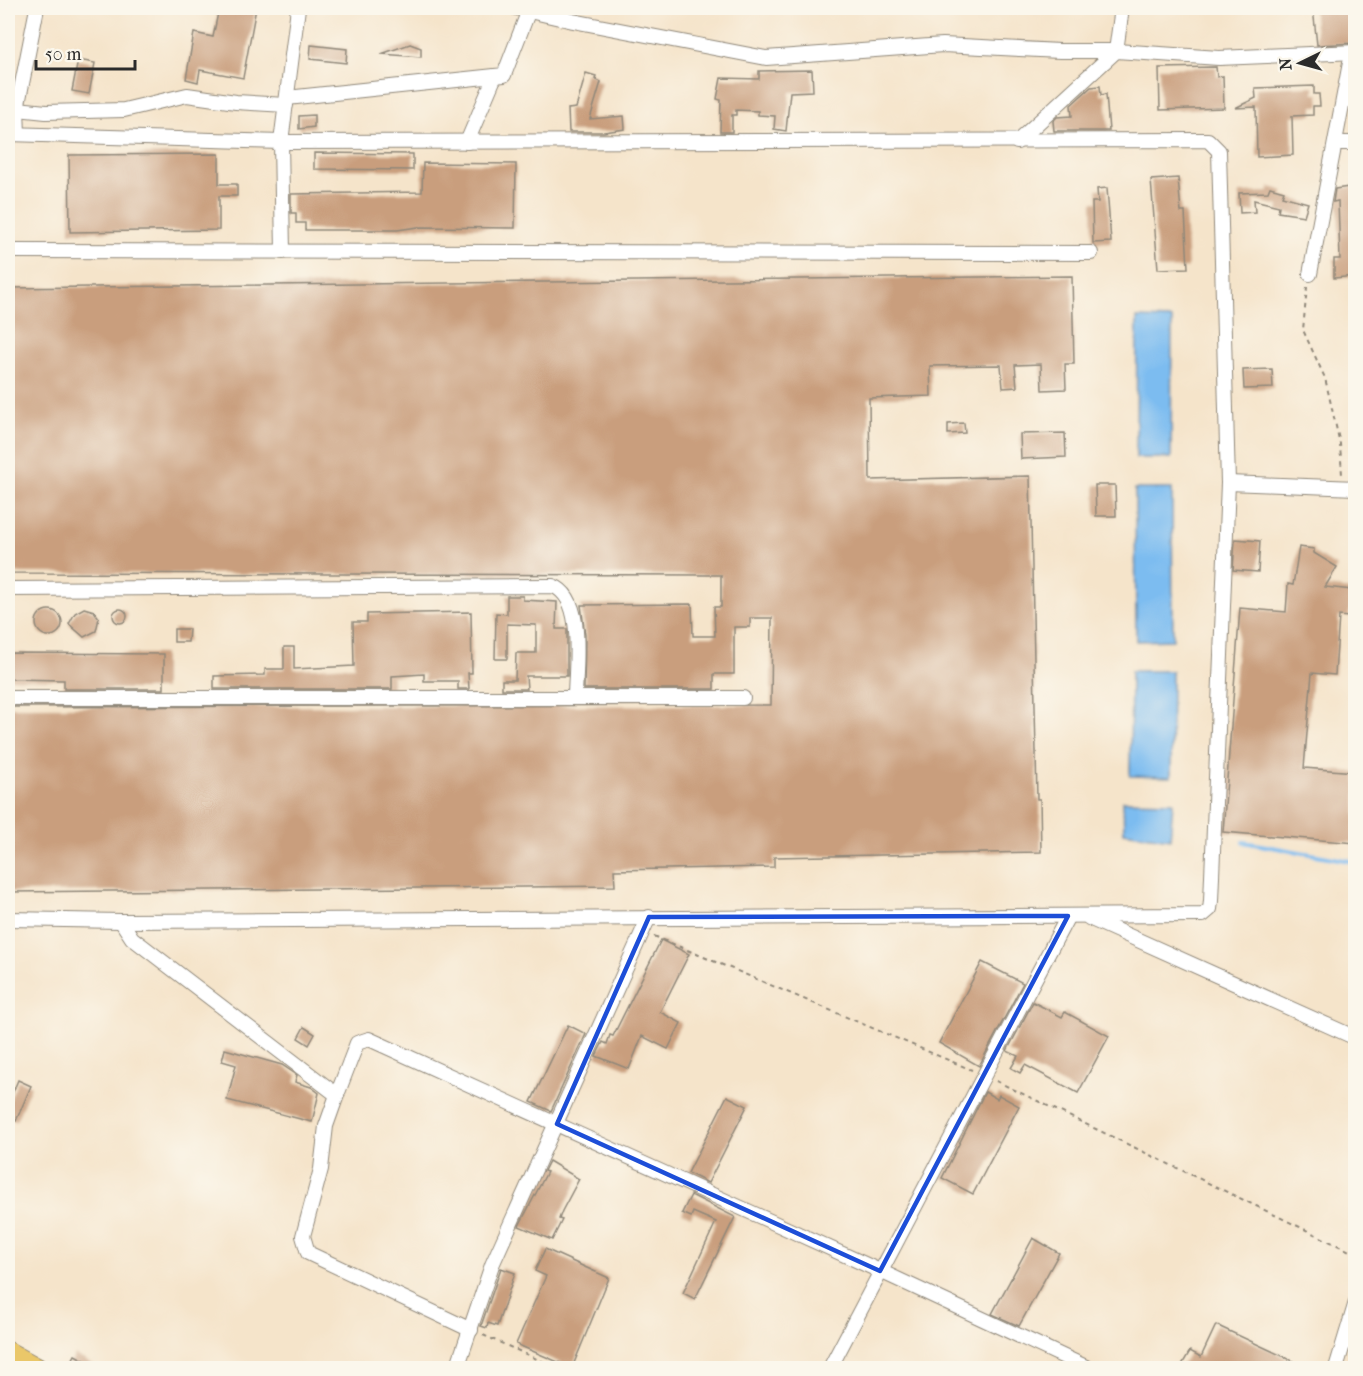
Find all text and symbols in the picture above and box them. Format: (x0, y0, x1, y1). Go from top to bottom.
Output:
scale bar (36, 33, 135, 71)
north arrow (1270, 33, 1330, 93)
text: 50 m (45, 44, 82, 65)
text: N (1275, 57, 1296, 71)

